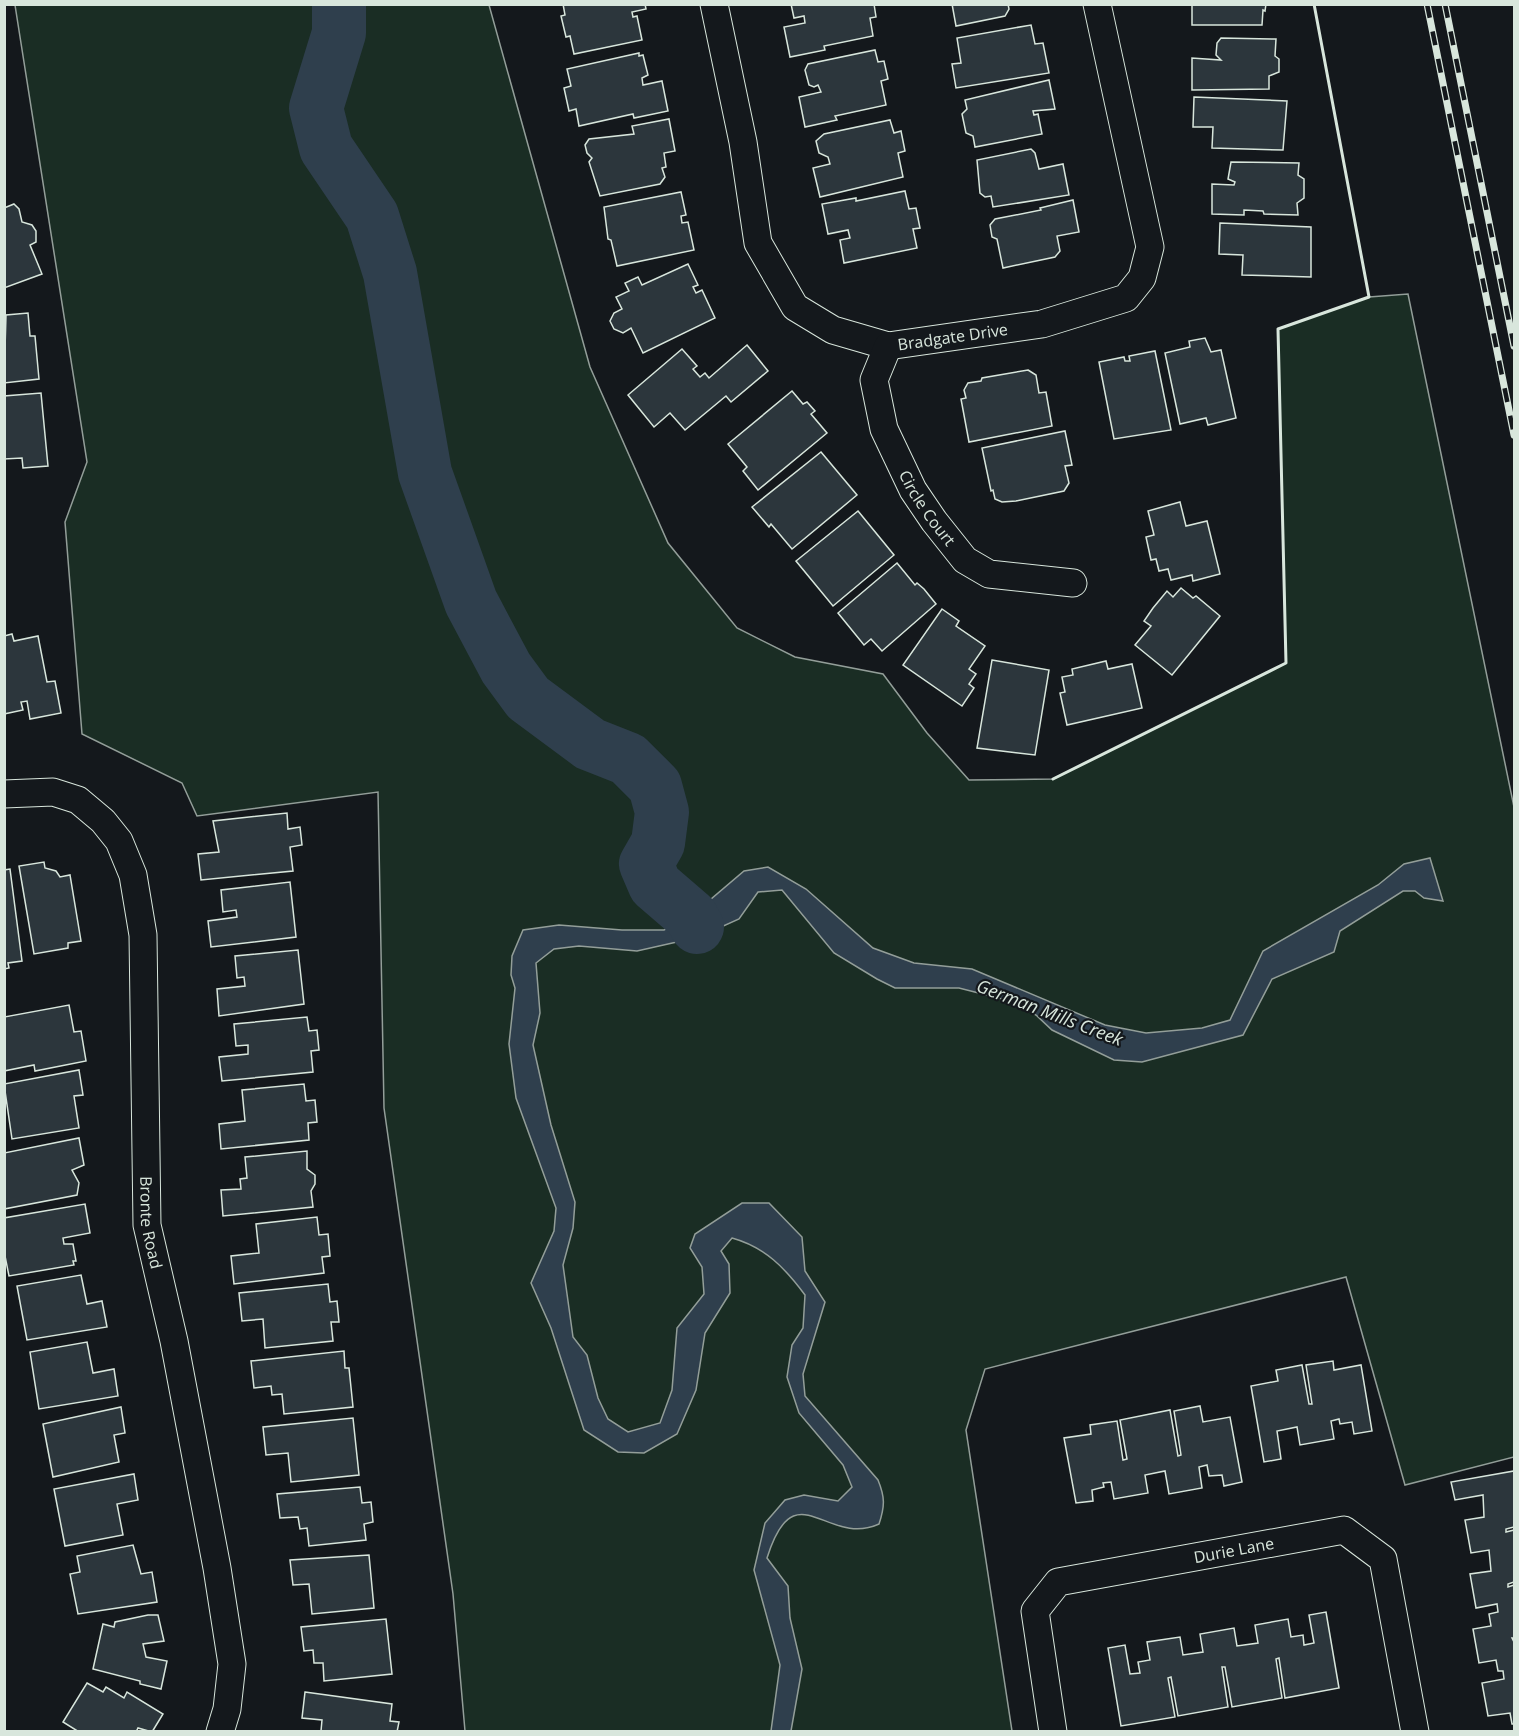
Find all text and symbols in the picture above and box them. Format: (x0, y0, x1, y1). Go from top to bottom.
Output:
street label: Bradgate Drive (896, 318, 1009, 356)
street label: Circle Court (894, 466, 961, 551)
water label: German Mills Creek (973, 973, 1128, 1051)
street label: Bronte Road (135, 1176, 168, 1271)
street label: Durie Lane (1192, 1532, 1276, 1568)

